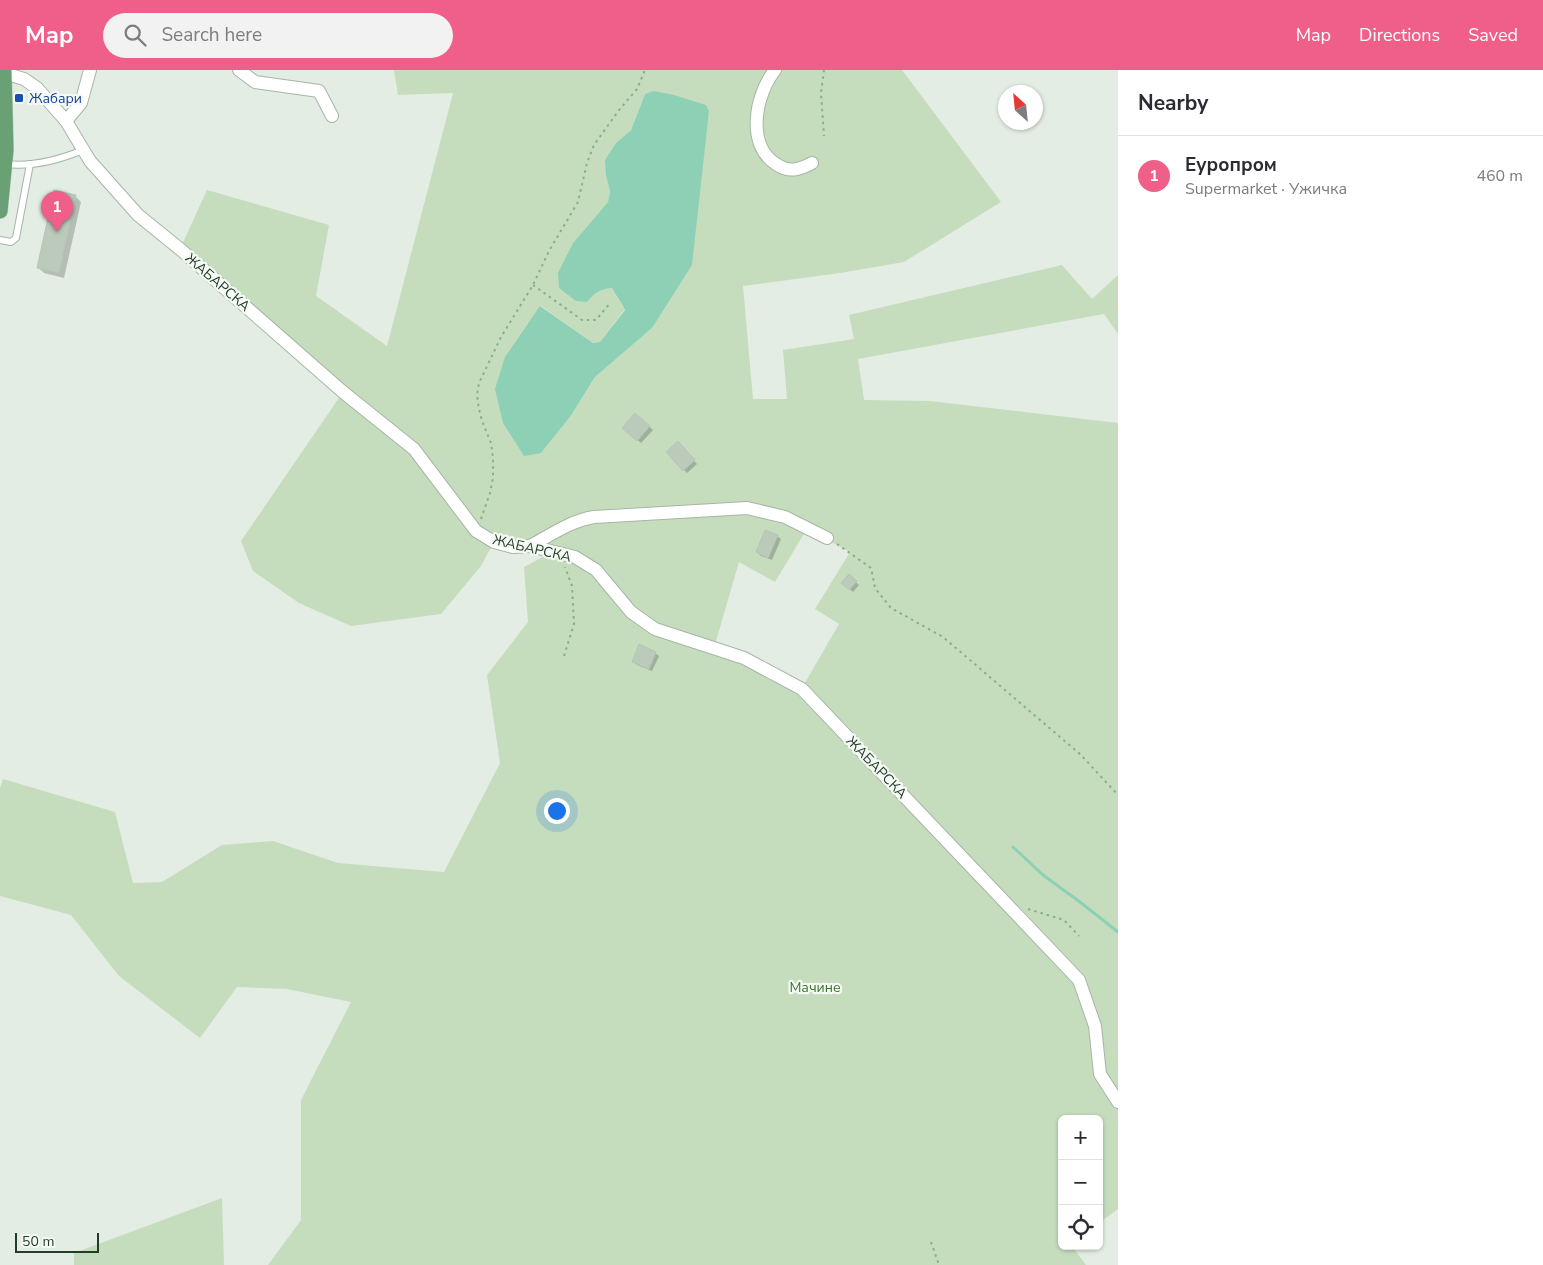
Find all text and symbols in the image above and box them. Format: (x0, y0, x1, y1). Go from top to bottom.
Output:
search box (103, 13, 453, 58)
text: Map (25, 19, 73, 51)
icon: search (121, 21, 149, 49)
text: Search here (161, 22, 262, 48)
text: Map (1296, 23, 1331, 47)
text: Directions (1359, 23, 1440, 47)
text: Saved (1468, 23, 1518, 47)
north arrow (998, 85, 1043, 130)
place label: Жабари (29, 89, 82, 108)
text: Nearby (1138, 89, 1208, 117)
marker: Жабари (13, 92, 25, 104)
text: Еуропром (1185, 152, 1277, 178)
text: 1 (1149, 165, 1159, 187)
text: 460 m (1476, 165, 1523, 187)
text: Supermarket · Ужичка (1185, 178, 1347, 200)
pin: 1 (41, 191, 73, 232)
street label: ЖАБАРСКА (181, 249, 254, 316)
street label: ЖАБАРСКА (491, 530, 573, 567)
street label: ЖАБАРСКА (842, 732, 911, 803)
your location (544, 798, 570, 824)
park label: Мачине (789, 978, 841, 997)
map controls (1058, 1115, 1103, 1250)
button: + (1058, 1115, 1103, 1160)
button: − (1058, 1160, 1103, 1205)
button: locate (1058, 1205, 1103, 1250)
scale bar (15, 1230, 99, 1253)
text: 50 m (22, 1232, 54, 1251)

